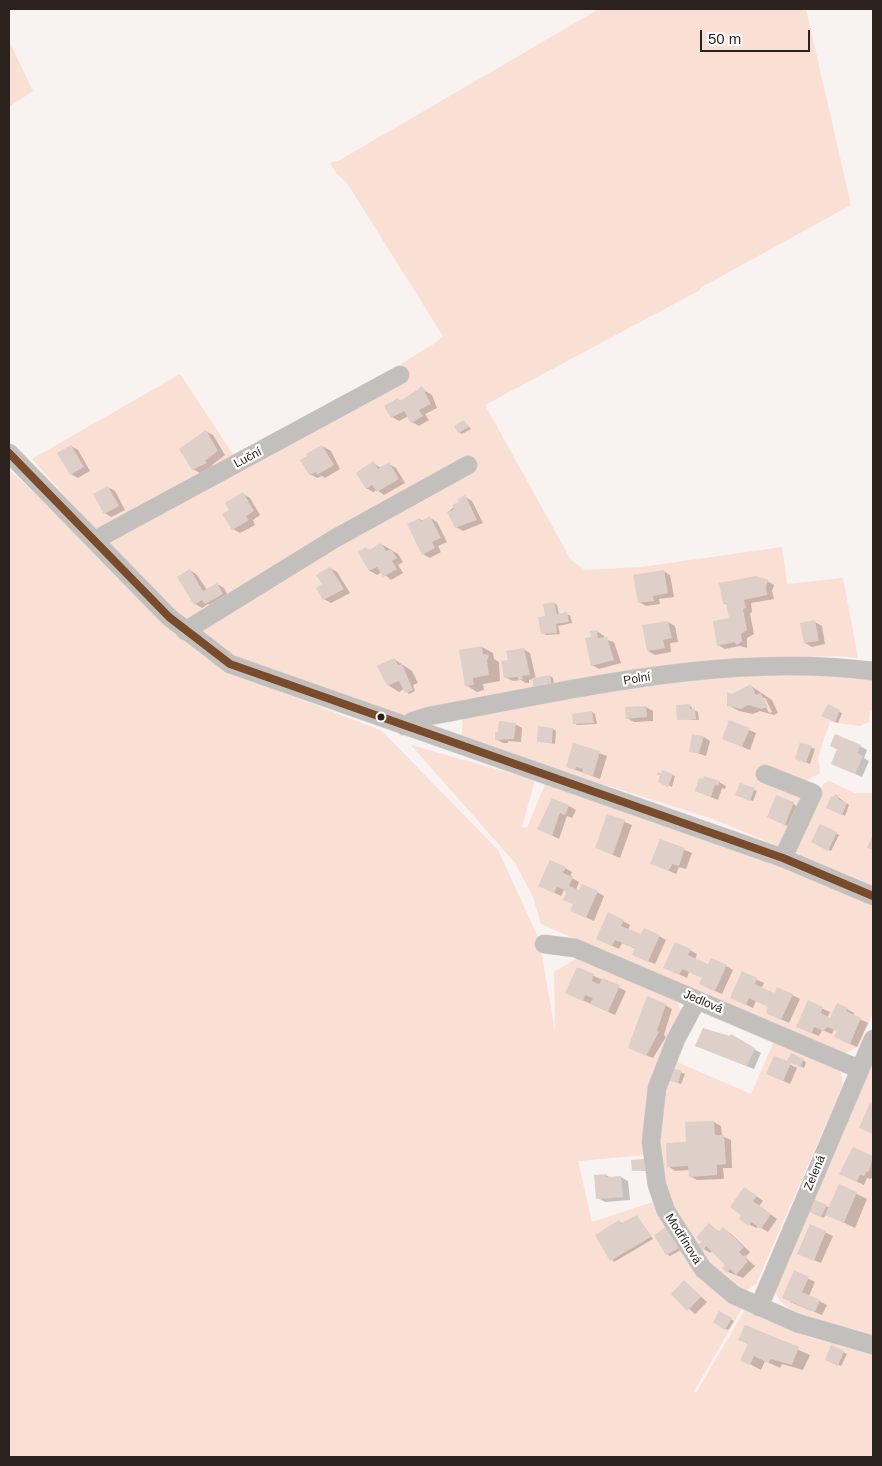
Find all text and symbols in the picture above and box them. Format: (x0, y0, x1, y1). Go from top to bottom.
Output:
scale bar (702, 20, 812, 52)
text: 50 m (708, 30, 741, 47)
street label: Luční (232, 445, 264, 471)
street label: Polní (622, 670, 652, 688)
unlabelled marker (376, 712, 386, 722)
street label: Jedlová (681, 987, 725, 1017)
street label: Zelená (801, 1153, 829, 1193)
street label: Modřínová (662, 1211, 704, 1267)

